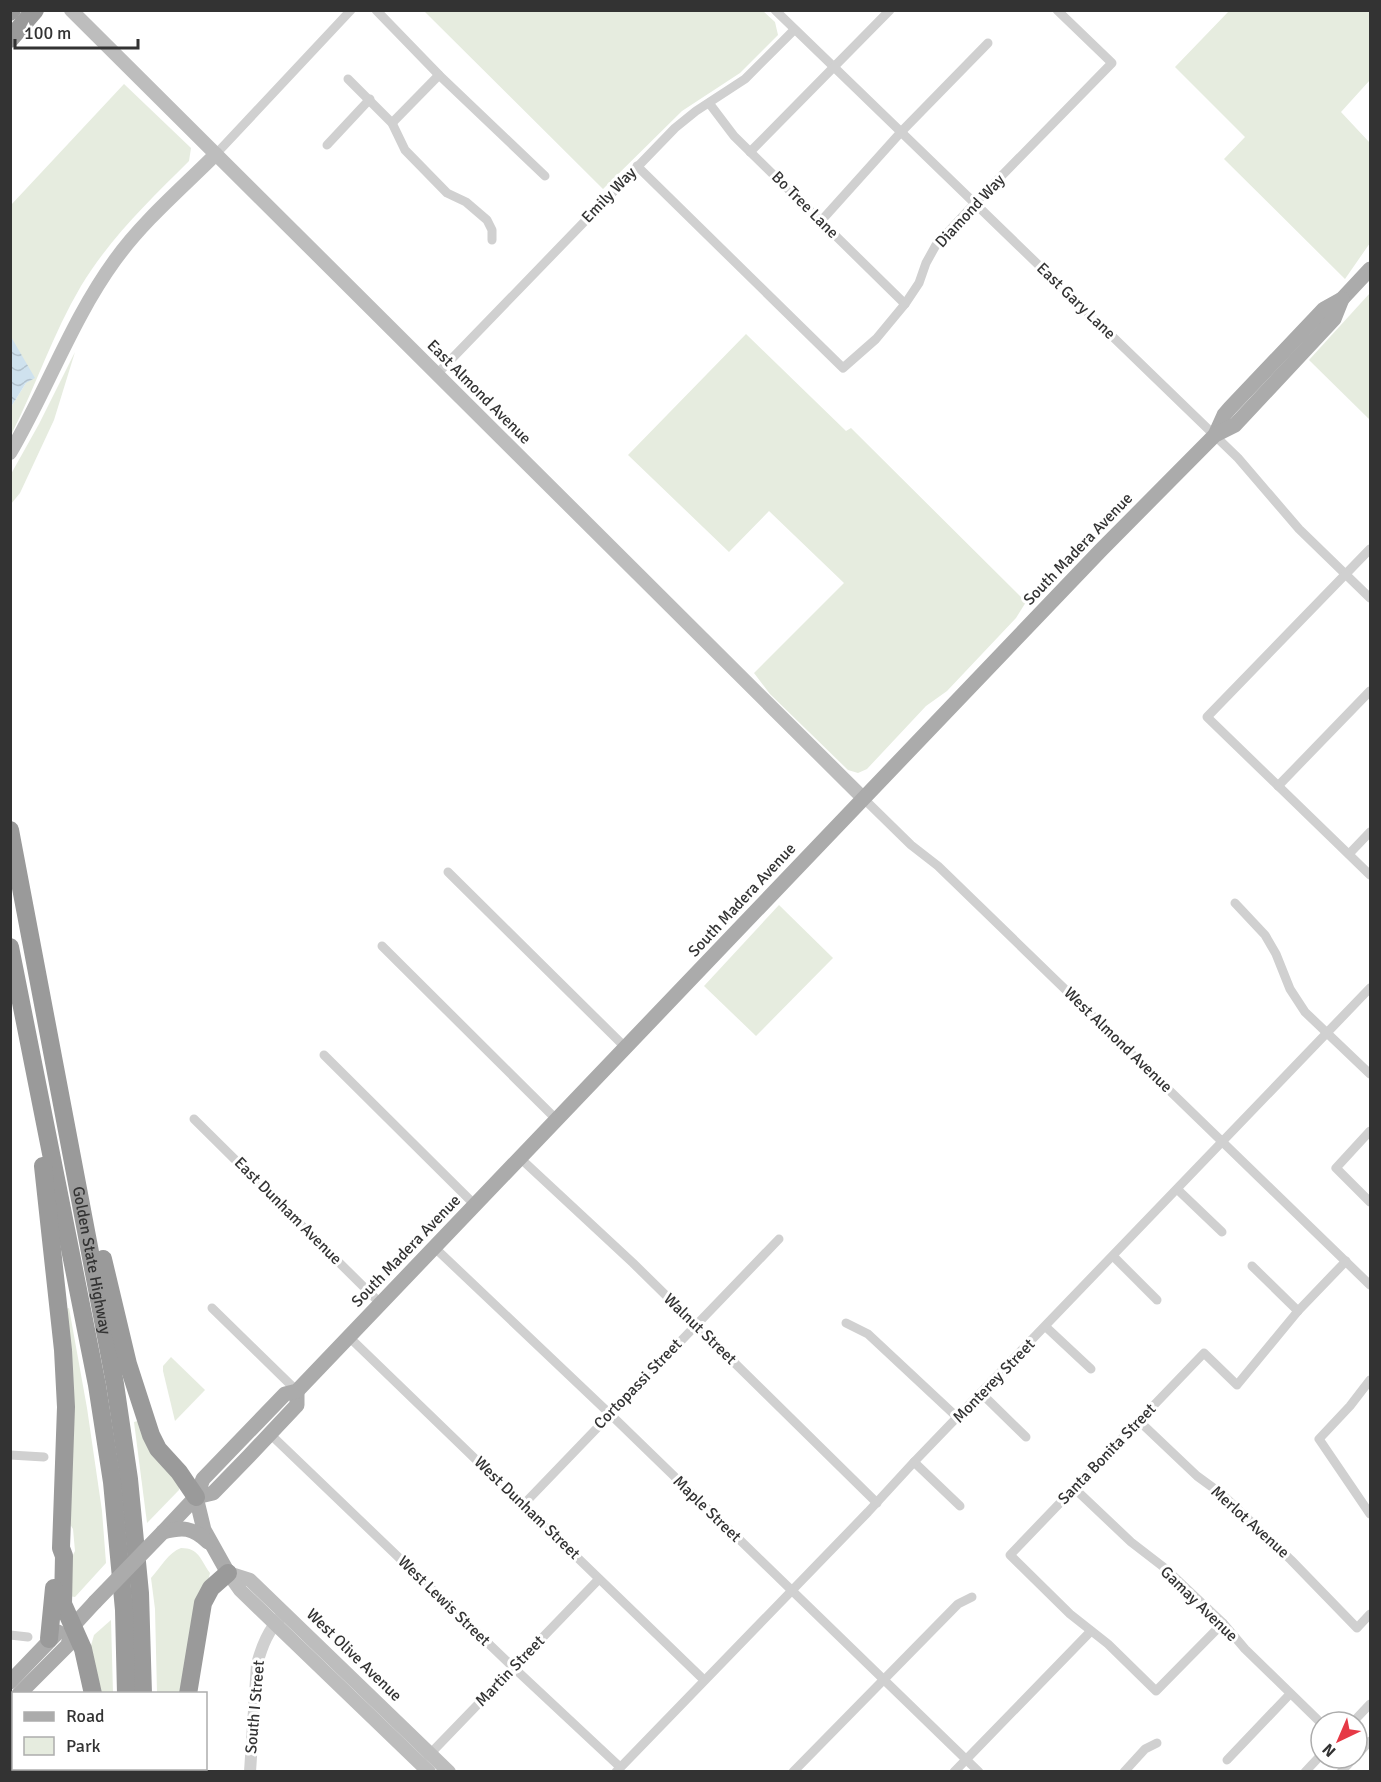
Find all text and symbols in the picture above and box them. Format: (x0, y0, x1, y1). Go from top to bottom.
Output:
scale bar (15, 12, 138, 50)
text: 100 m (24, 22, 71, 44)
street label: Emily Way (577, 162, 641, 227)
street label: Bo Tree Lane (767, 167, 843, 243)
street label: Diamond Way (931, 170, 1009, 252)
street label: East Gary Lane (1032, 258, 1120, 344)
street label: East Almond Avenue (423, 336, 535, 448)
street label: South Madera Avenue (1019, 489, 1137, 609)
street label: South Madera Avenue (684, 839, 800, 961)
street label: West Almond Avenue (1060, 983, 1176, 1097)
street label: East Dunham Avenue (230, 1153, 346, 1269)
street label: Golden State Highway (68, 1185, 115, 1337)
street label: South Madera Avenue (347, 1191, 465, 1311)
street label: Walnut Street (659, 1289, 741, 1369)
street label: Cortopassi Street (590, 1334, 686, 1433)
street label: Monterey Street (949, 1334, 1040, 1427)
street label: Santa Bonita Street (1054, 1399, 1161, 1509)
street label: West Dunham Street (470, 1452, 584, 1564)
street label: Maple Street (669, 1471, 746, 1547)
street label: Merlot Avenue (1207, 1482, 1293, 1562)
street label: West Lewis Street (393, 1552, 495, 1651)
street label: Gamay Avenue (1156, 1562, 1242, 1646)
street label: West Olive Avenue (302, 1604, 406, 1706)
street label: Martin Street (471, 1631, 549, 1711)
street label: South I Street (241, 1659, 269, 1755)
legend (12, 1692, 207, 1770)
text: Road (66, 1705, 105, 1727)
north arrow (1309, 1710, 1369, 1770)
text: Park (66, 1735, 101, 1757)
text: N (1318, 1739, 1340, 1761)

